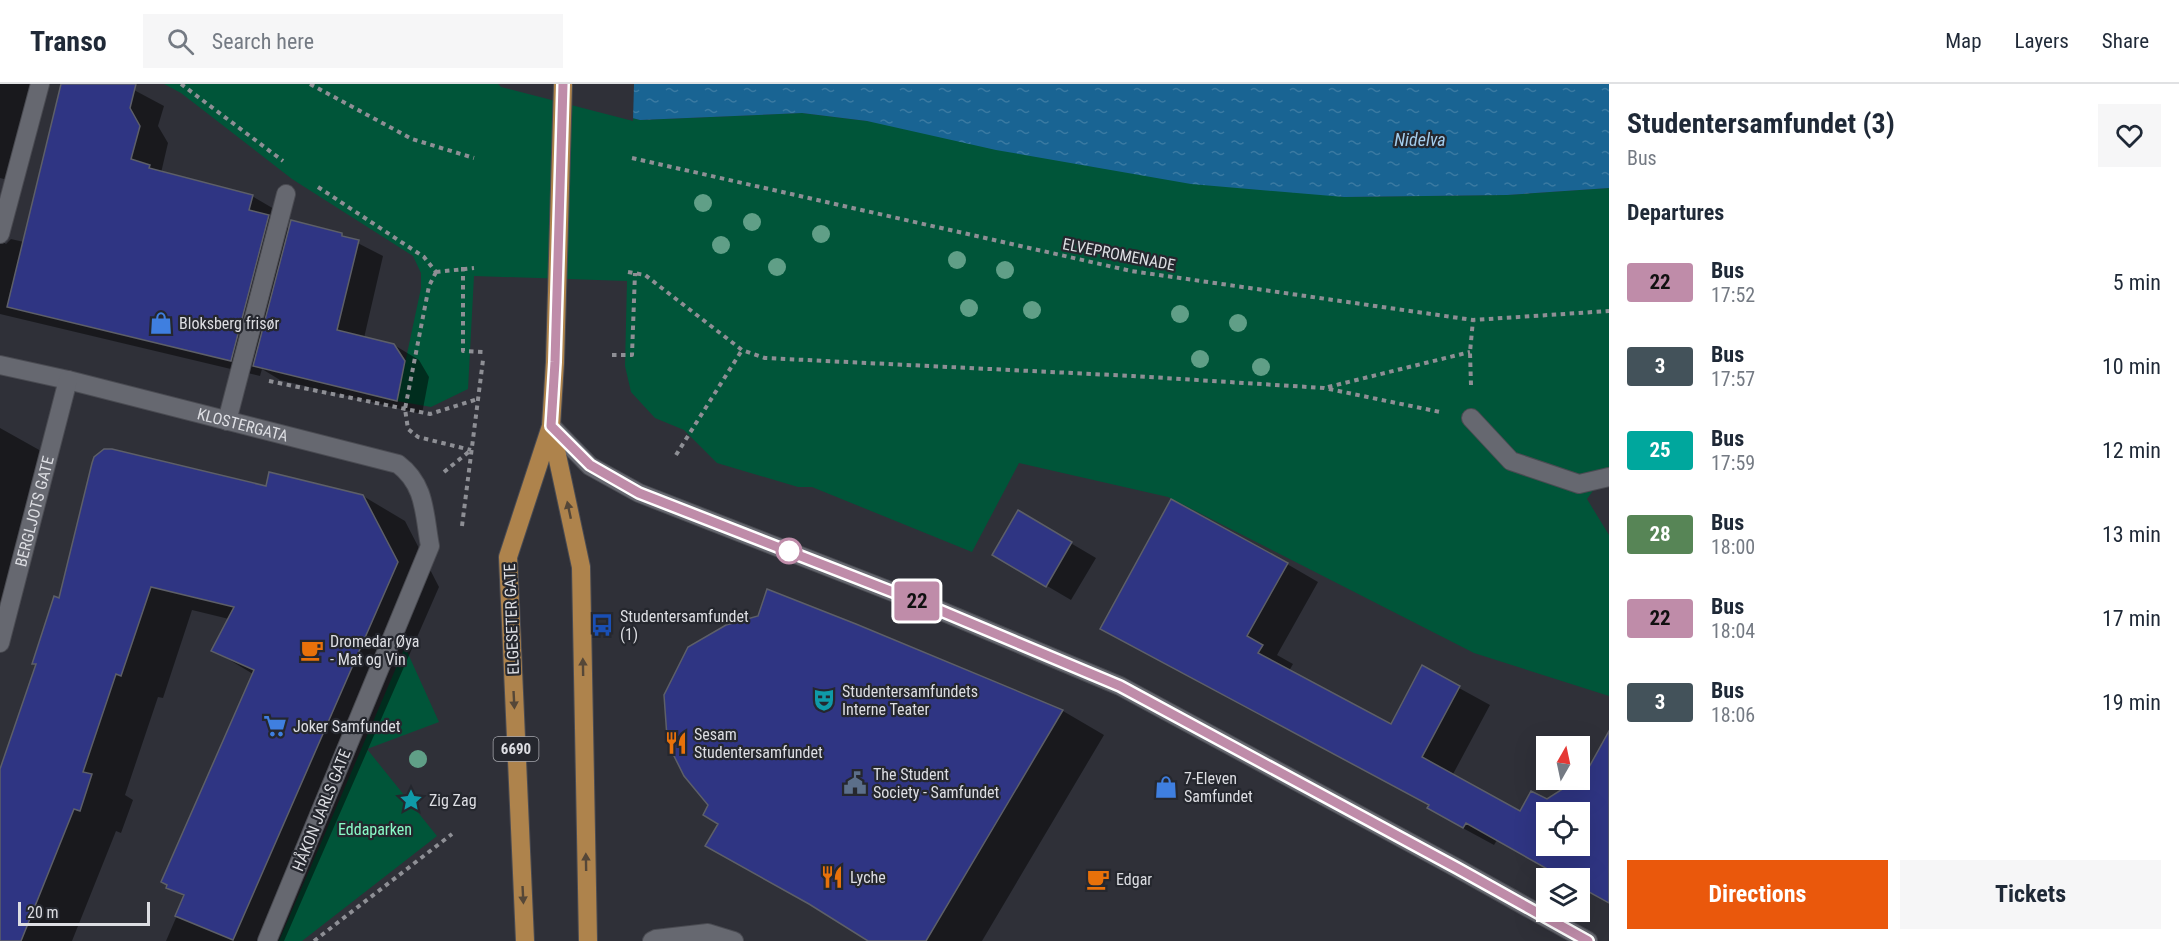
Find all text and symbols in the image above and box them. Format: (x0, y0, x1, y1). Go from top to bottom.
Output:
search box (143, 14, 563, 68)
text: Transo (30, 25, 107, 58)
icon: search (164, 25, 197, 58)
text: Search here (212, 29, 314, 54)
text: Map (1945, 29, 1982, 53)
text: Layers (2015, 29, 2069, 53)
text: Share (2102, 29, 2149, 53)
button: heart (2098, 104, 2161, 167)
text: Studentersamfundet (3) (1627, 107, 1895, 140)
water label: Nidelva (1394, 129, 1446, 150)
text: Bus (1627, 146, 1657, 170)
text: Departures (1627, 200, 1724, 225)
street label: ELVEPROMENADE (1061, 234, 1177, 275)
text: Bus (1711, 258, 1744, 283)
text: 22 (1649, 270, 1671, 294)
text: 5 min (2113, 270, 2161, 295)
text: 17:52 (1711, 283, 1755, 307)
shop icon: Bloksberg frisør (148, 310, 174, 336)
place label: Bloksberg frisør (179, 314, 280, 333)
text: Bus (1711, 342, 1744, 367)
text: 3 (1655, 354, 1665, 378)
text: 10 min (2102, 354, 2161, 379)
text: 17:57 (1711, 367, 1755, 391)
street label: KLOSTERGATA (195, 404, 290, 446)
text: Bus (1711, 426, 1744, 451)
text: 25 (1649, 438, 1671, 462)
text: 12 min (2102, 438, 2161, 463)
text: 17:59 (1711, 451, 1755, 475)
street label: BERGLJOTS GATE (11, 454, 58, 569)
one-way arrow (564, 500, 573, 519)
text: Bus (1711, 510, 1744, 535)
text: 28 (1649, 522, 1671, 546)
text: 13 min (2102, 522, 2161, 547)
text: 18:00 (1711, 535, 1755, 559)
unlabelled marker (776, 538, 802, 564)
street label: ELGESETER GATE (500, 563, 523, 675)
line badge: 22 (890, 582, 944, 620)
text: 22 (906, 589, 928, 613)
text: Bus (1711, 594, 1744, 619)
text: 22 (1649, 606, 1671, 630)
text: 17 min (2102, 606, 2161, 631)
place label: Studentersamfundet (1) (620, 607, 749, 644)
bus stop icon: Studentersamfundet (1) (589, 612, 615, 638)
text: 18:04 (1711, 619, 1755, 643)
place label: Dromedar Øya - Mat og Vin (330, 632, 419, 669)
cafe icon: Dromedar Øya - Mat og Vin (299, 637, 325, 663)
one-way arrow (578, 657, 588, 676)
text: Bus (1711, 678, 1744, 703)
place label: Studentersamfundets Interne Teater (842, 682, 978, 719)
theatre icon: Studentersamfundets Interne Teater (811, 687, 837, 713)
one-way arrow (510, 690, 519, 709)
text: 3 (1655, 690, 1665, 714)
text: 19 min (2102, 690, 2161, 715)
text: 18:06 (1711, 703, 1755, 727)
supermarket icon: Joker Samfundet (262, 713, 288, 739)
place label: Joker Samfundet (293, 717, 401, 736)
place label: Sesam Studentersamfundet (694, 725, 823, 762)
restaurant icon: Sesam Studentersamfundet (663, 730, 689, 756)
north arrow (1536, 736, 1590, 790)
map controls (1536, 736, 1590, 922)
road number: 6690 (494, 737, 538, 761)
street label: HÅKON JARLS GATE (287, 746, 355, 874)
place label: The Student Society - Samfundet (873, 765, 1000, 802)
place label: 7-Eleven Samfundet (1184, 769, 1253, 806)
public building icon: The Student Society - Samfundet (842, 770, 868, 796)
shop icon: 7-Eleven Samfundet (1153, 774, 1179, 800)
place icon: Zig Zag (398, 787, 424, 813)
place label: Zig Zag (429, 791, 477, 810)
button: locate (1536, 802, 1590, 856)
park label: Eddaparken (338, 820, 412, 839)
one-way arrow (582, 852, 591, 871)
button: Directions (1627, 860, 1888, 929)
button: Tickets (1900, 860, 2161, 929)
restaurant icon: Lyche (819, 864, 845, 890)
cafe icon: Edgar (1085, 866, 1111, 892)
place label: Lyche (850, 868, 886, 887)
button: layers (1536, 868, 1590, 922)
place label: Edgar (1116, 870, 1152, 889)
one-way arrow (518, 885, 527, 904)
scale bar (18, 899, 150, 926)
text: 20 m (27, 903, 59, 922)

